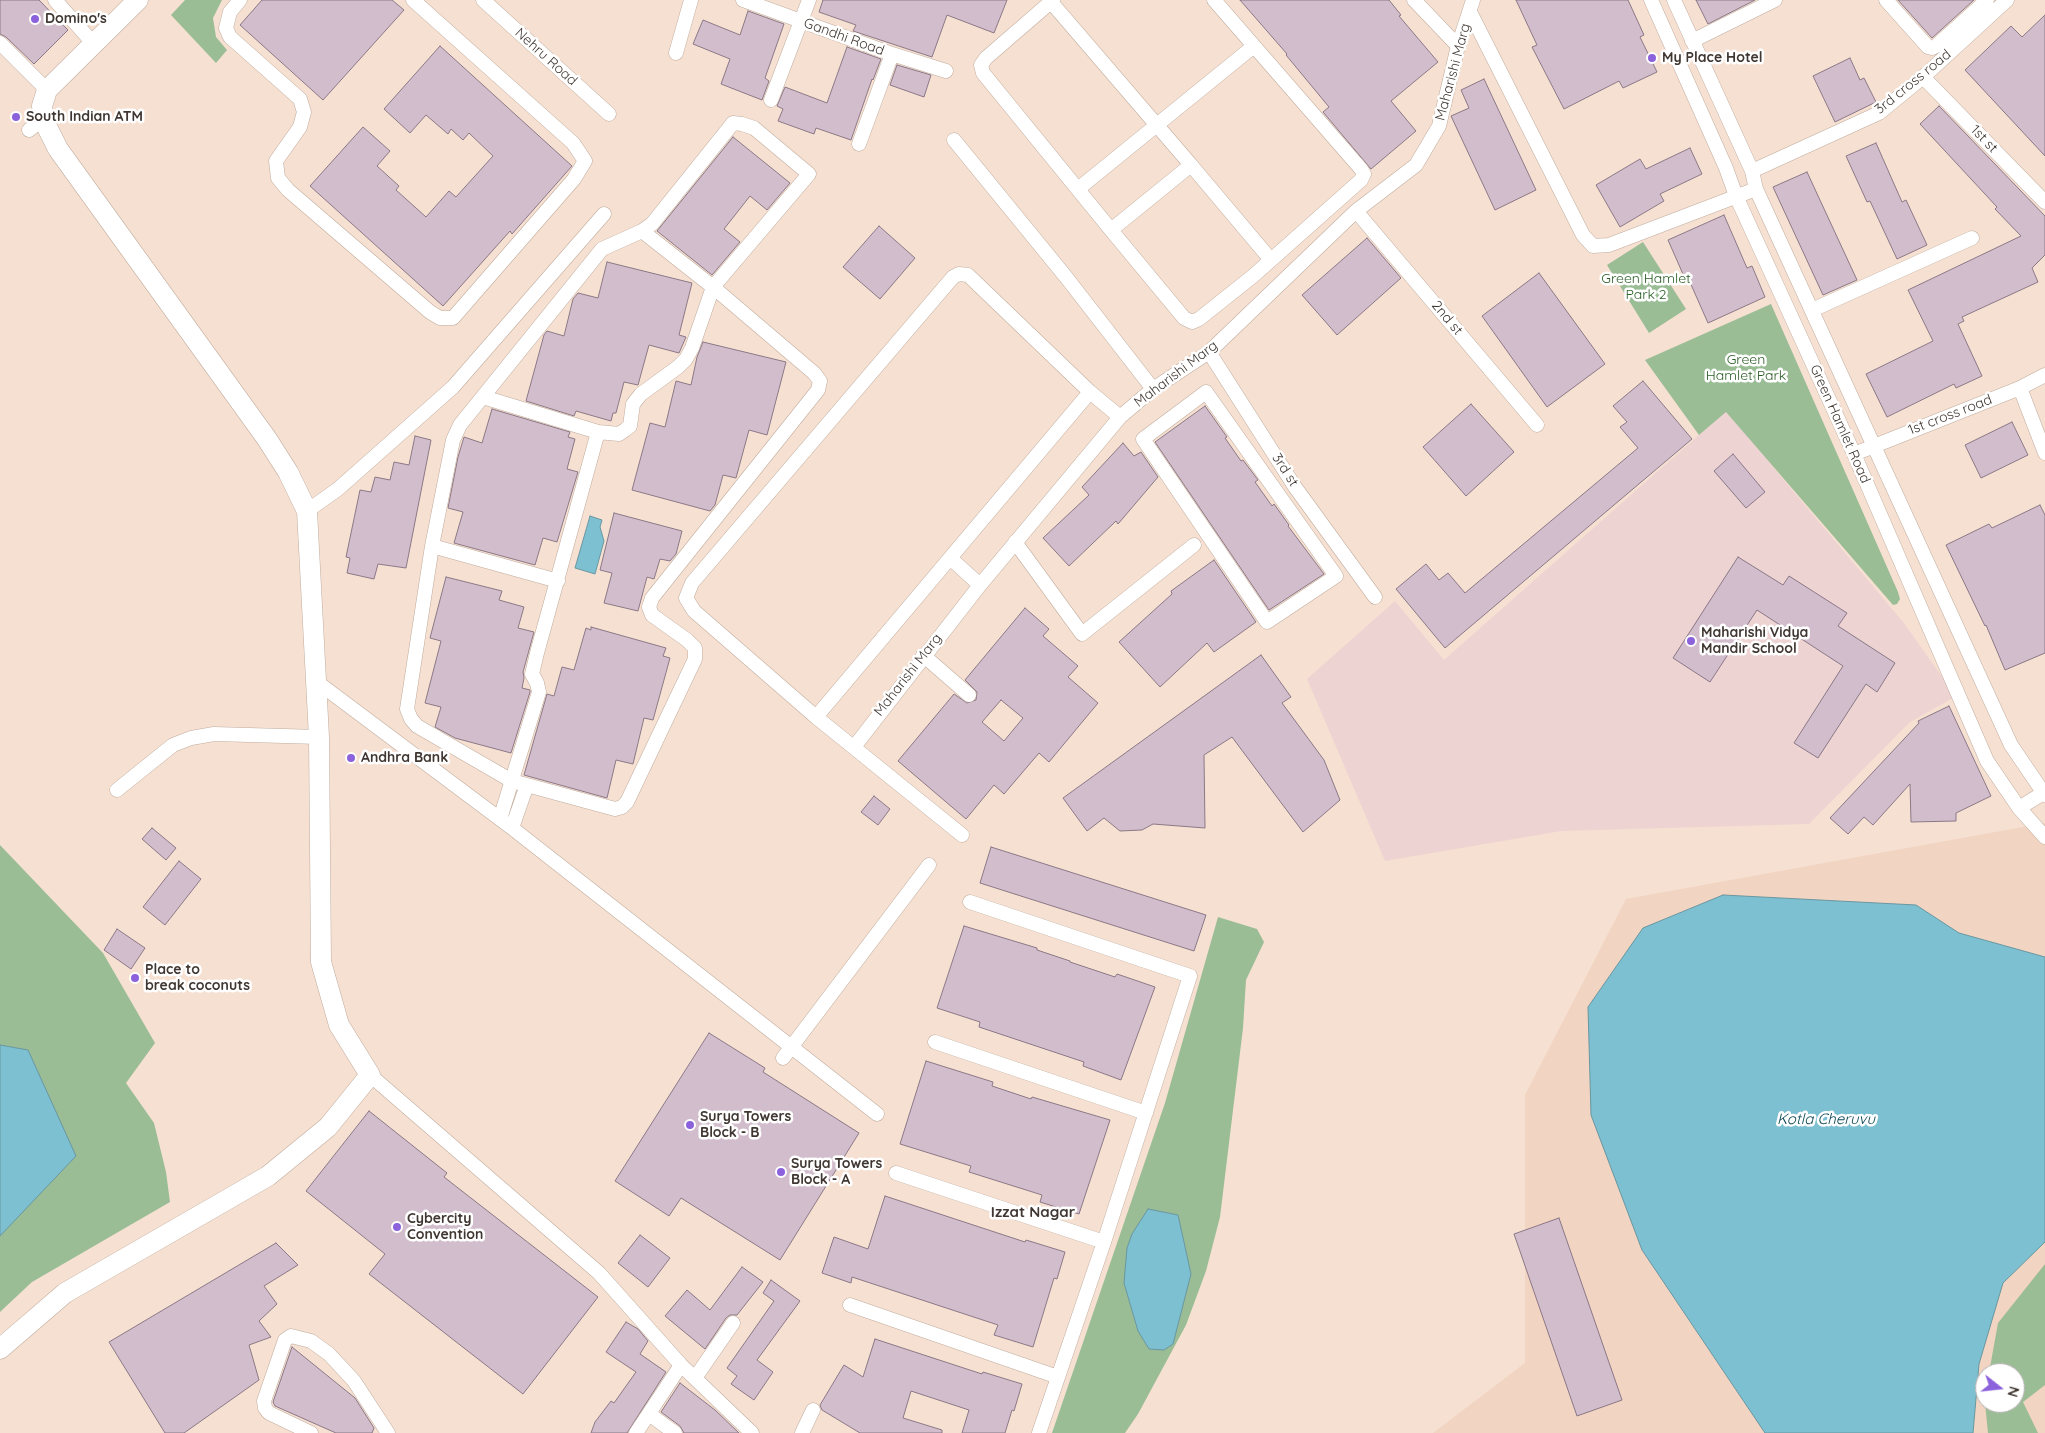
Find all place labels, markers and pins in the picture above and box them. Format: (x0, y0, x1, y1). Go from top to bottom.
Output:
place label: Domino's (45, 11, 107, 27)
marker: Domino's (29, 13, 41, 25)
place label: My Place Hotel (1662, 50, 1763, 66)
marker: My Place Hotel (1646, 52, 1658, 64)
place label: South Indian ATM (26, 109, 143, 125)
marker: South Indian ATM (10, 111, 22, 123)
place label: Maharishi Vidya Mandir School (1701, 625, 1808, 658)
marker: Maharishi Vidya Mandir School (1685, 635, 1697, 647)
place label: Andhra Bank (361, 750, 448, 766)
marker: Andhra Bank (345, 752, 357, 764)
place label: Place to break coconuts (145, 962, 250, 994)
marker: Place to break coconuts (129, 972, 141, 984)
place label: Surya Towers Block - B (700, 1109, 791, 1142)
marker: Surya Towers Block - B (684, 1119, 696, 1131)
place label: Surya Towers Block - A (791, 1156, 882, 1188)
marker: Surya Towers Block - A (775, 1166, 787, 1178)
place label: Cybercity Convention (407, 1211, 483, 1244)
marker: Cybercity Convention (391, 1221, 403, 1233)

